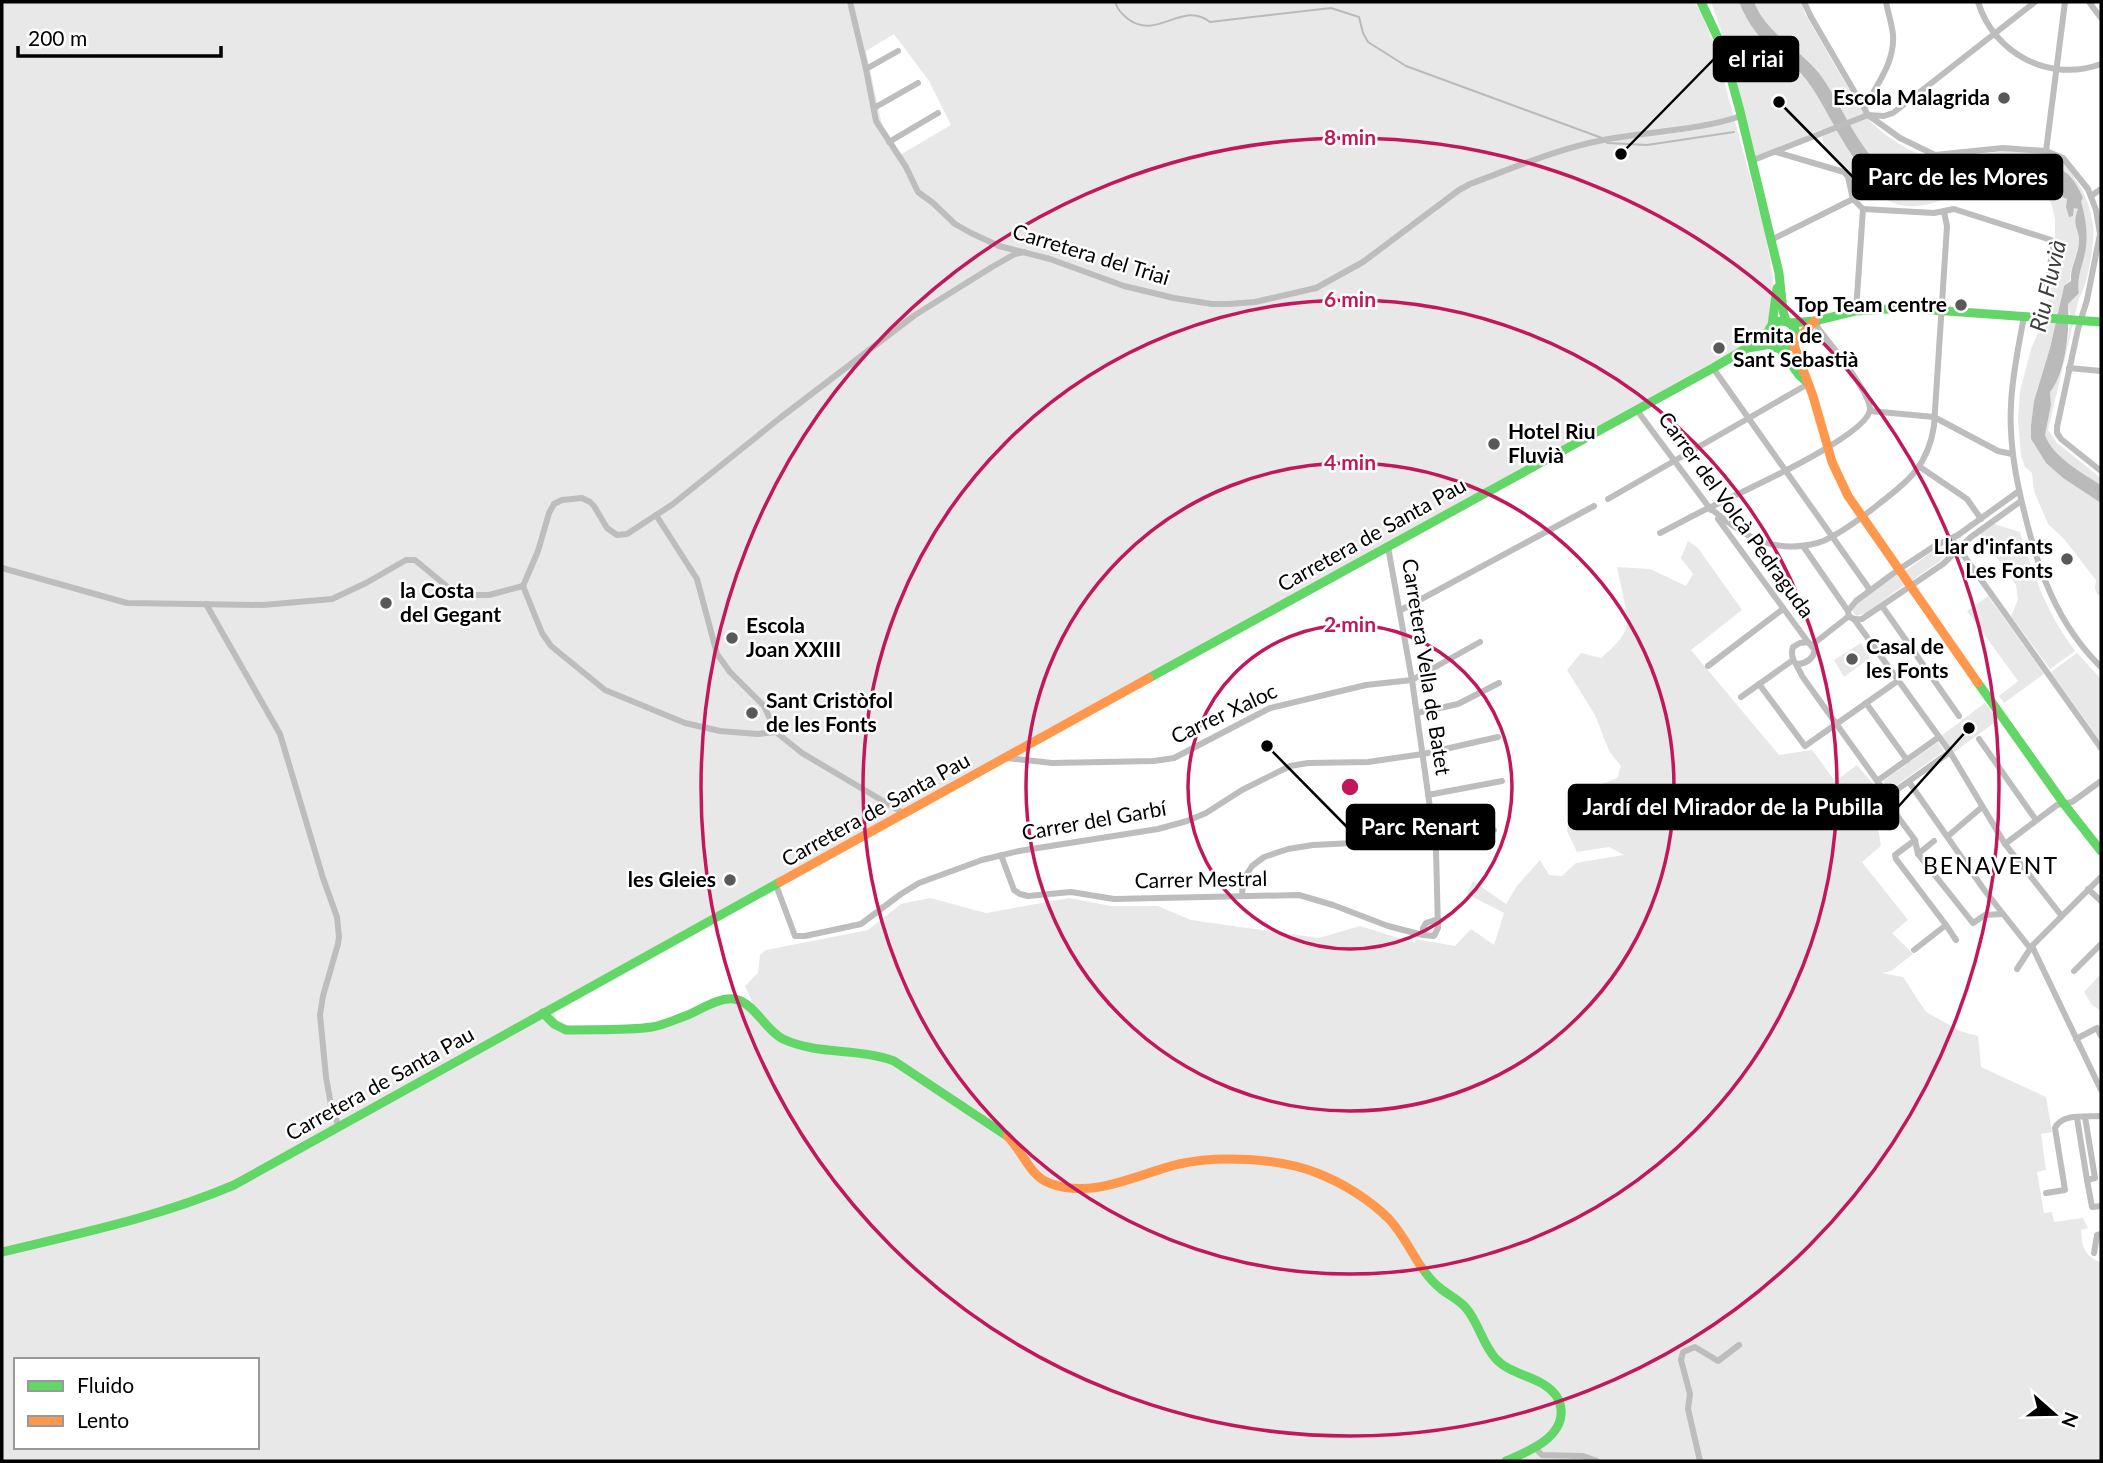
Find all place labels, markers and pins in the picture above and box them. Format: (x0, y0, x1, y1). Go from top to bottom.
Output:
callout: el riai (1714, 37, 1798, 81)
place label: Escola Malagrida (1833, 84, 1990, 109)
marker: Escola Malagrida (1996, 90, 2012, 106)
callout: Parc de les Mores (1853, 155, 2062, 199)
place label: Top Team centre (1794, 291, 1947, 316)
marker: Top Team centre (1953, 297, 1969, 313)
place label: Ermita de Sant Sebastià (1733, 322, 1858, 371)
marker: Ermita de Sant Sebastià (1711, 340, 1727, 356)
place label: Hotel Riu Fluvià (1508, 418, 1596, 467)
marker: Hotel Riu Fluvià (1486, 436, 1502, 452)
place label: Llar d'infants Les Fonts (1933, 533, 2053, 582)
marker: Llar d'infants Les Fonts (2059, 551, 2075, 567)
place label: la Costa del Gegant (400, 577, 501, 626)
marker: la Costa del Gegant (378, 595, 394, 611)
place label: Escola Joan XXIII (746, 612, 841, 661)
marker: Escola Joan XXIII (724, 630, 740, 646)
place label: Casal de les Fonts (1866, 633, 1949, 682)
marker: Casal de les Fonts (1844, 651, 1860, 667)
place label: Sant Cristòfol de les Fonts (766, 687, 893, 736)
marker: Sant Cristòfol de les Fonts (744, 705, 760, 721)
centre of rings (1338, 775, 1362, 799)
callout: Jardí del Mirador de la Pubilla (1569, 785, 1898, 829)
callout: Parc Renart (1347, 805, 1494, 849)
place label: les Gleies (628, 866, 716, 891)
marker: les Gleies (722, 872, 738, 888)

